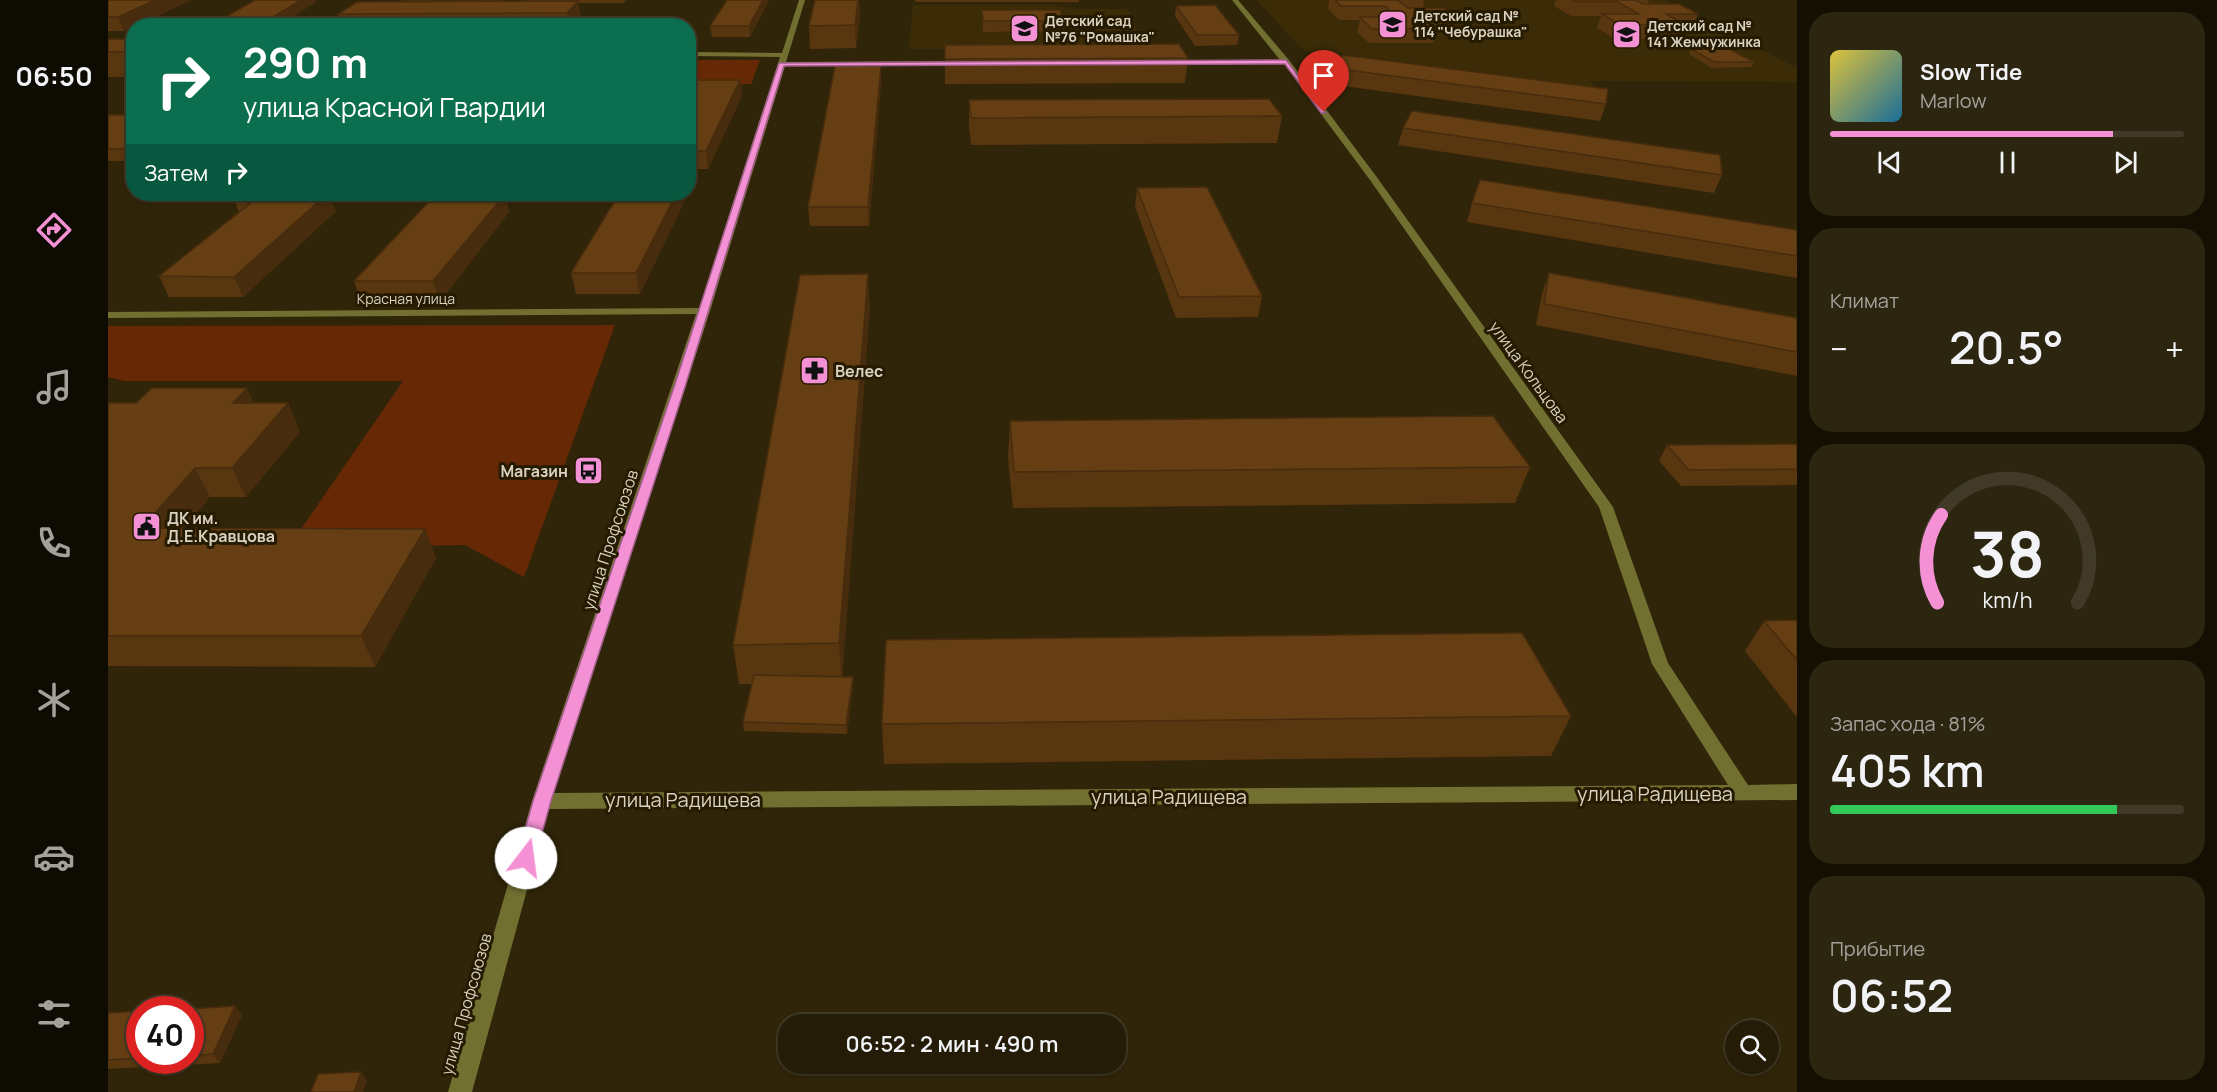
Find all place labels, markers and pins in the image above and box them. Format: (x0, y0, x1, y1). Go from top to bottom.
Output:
place label: Детский сад № 114 "Чебурашка" (1414, 6, 1528, 41)
school or university icon: Детский сад № 114 "Чебурашка" (1377, 8, 1409, 40)
place label: Детский сад №76 "Ромашка" (1045, 11, 1155, 46)
school or university icon: Детский сад №76 "Ромашка" (1008, 13, 1040, 45)
place label: Детский сад № 141 Жемчужинка (1647, 16, 1761, 51)
school or university icon: Детский сад № 141 Жемчужинка (1610, 18, 1642, 50)
pin (1298, 50, 1349, 112)
pharmacy icon: Велес (798, 355, 830, 387)
place label: Велес (835, 360, 883, 382)
bus stop icon: Магазин (573, 455, 605, 487)
place label: Магазин (500, 460, 568, 482)
place label: ДК им. Д.Е.Кравцова (167, 507, 275, 547)
public building icon: ДК им. Д.Е.Кравцова (130, 511, 162, 543)

